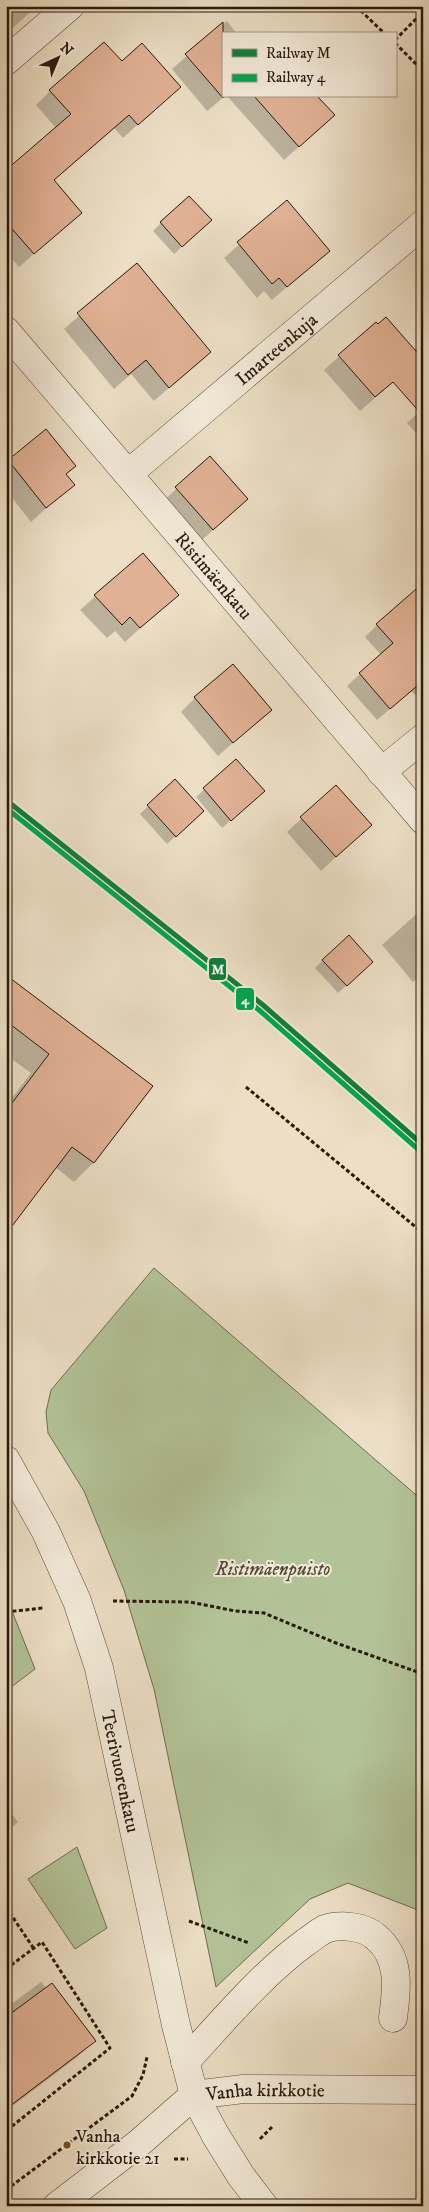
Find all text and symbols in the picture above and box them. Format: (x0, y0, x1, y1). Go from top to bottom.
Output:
north arrow (32, 32, 82, 82)
legend (222, 32, 396, 98)
text: N (56, 39, 77, 60)
text: Railway M (266, 44, 331, 63)
text: Railway 4 (266, 68, 326, 87)
street label: Imarteenkuja (231, 309, 323, 391)
street label: Ristimäenkatu (169, 528, 257, 625)
line badge: M (208, 957, 227, 981)
text: M (212, 961, 225, 979)
line badge: 4 (235, 987, 255, 1011)
text: 4 (240, 991, 250, 1009)
park label: Ristimäenpuisto (215, 1558, 330, 1582)
street label: Teerivuorenkatu (95, 1708, 144, 1835)
street label: Vanha kirkkotie (204, 2079, 325, 2107)
place label: Vanha kirkkotie 21 (75, 2126, 160, 2170)
marker: Vanha kirkkotie 21 (62, 2140, 72, 2150)

